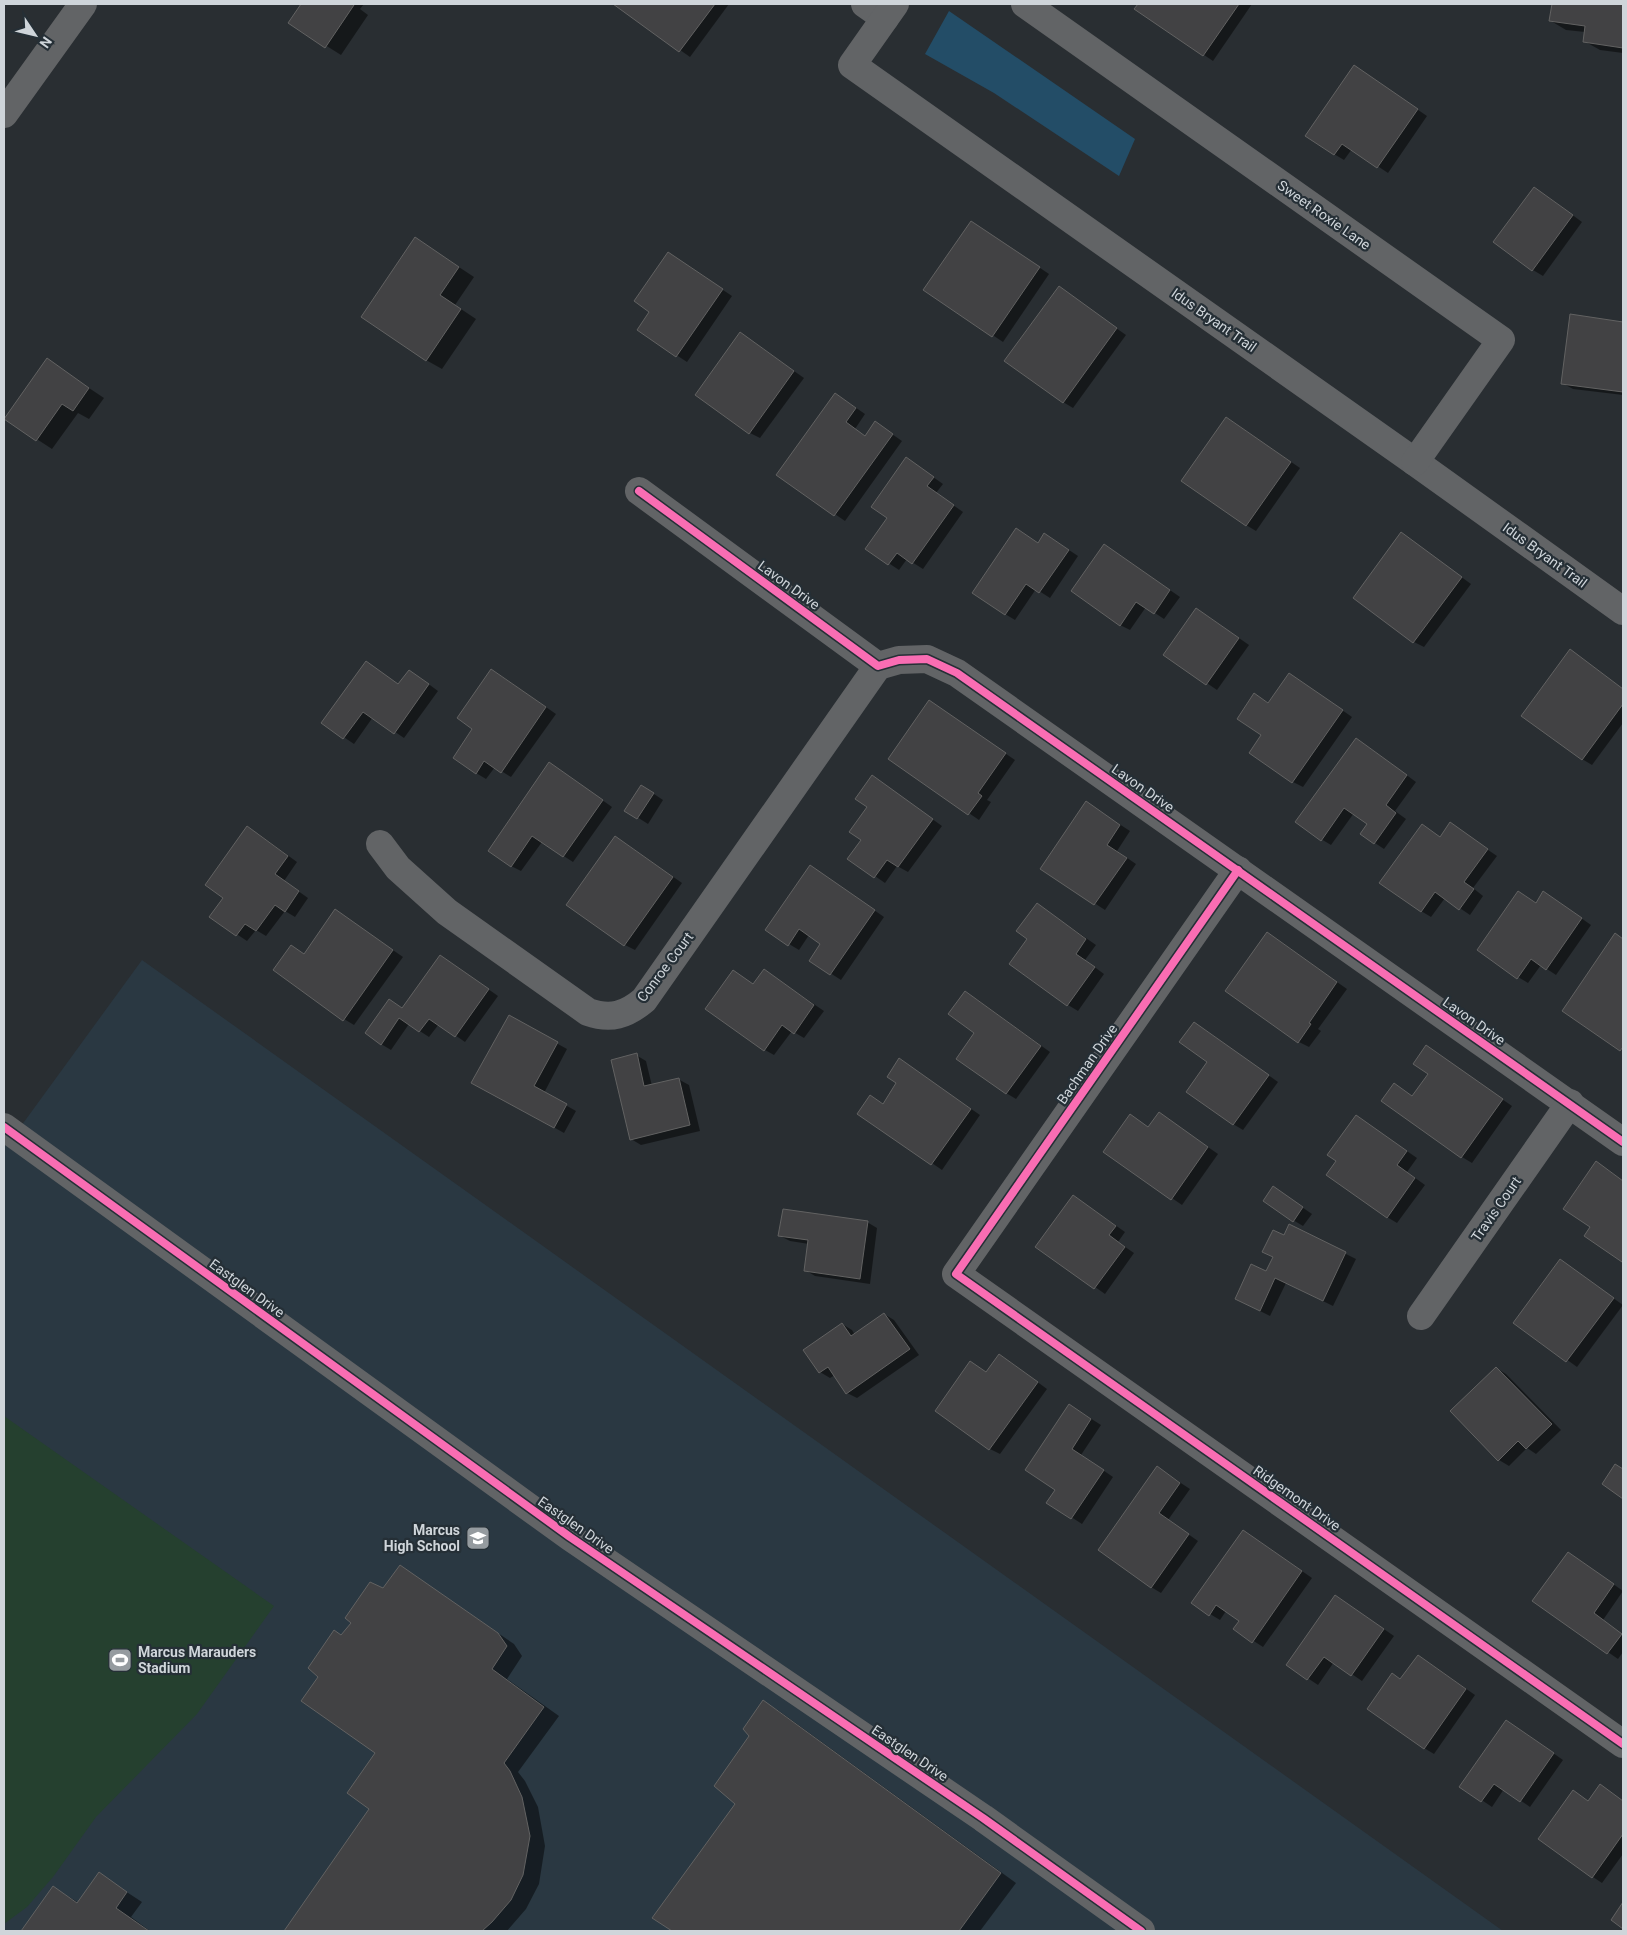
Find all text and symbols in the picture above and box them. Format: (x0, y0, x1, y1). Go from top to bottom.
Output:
north arrow (10, 10, 60, 60)
text: N (36, 34, 55, 51)
street label: Sweet Roxie Lane (1274, 177, 1374, 253)
street label: Idus Bryant Trail (1168, 285, 1260, 355)
street label: Idus Bryant Trail (1500, 519, 1590, 591)
street label: Lavon Drive (755, 557, 823, 613)
street label: Lavon Drive (1109, 761, 1177, 815)
street label: Conroe Court (634, 929, 697, 1005)
street label: Lavon Drive (1440, 994, 1508, 1048)
street label: Bachman Drive (1054, 1021, 1120, 1107)
street label: Travis Court (1468, 1173, 1524, 1244)
street label: Eastglen Drive (206, 1255, 288, 1321)
street label: Ridgemont Drive (1250, 1462, 1344, 1534)
street label: Eastglen Drive (535, 1493, 617, 1557)
place label: Marcus High School (384, 1522, 460, 1554)
school or university icon: Marcus High School (465, 1525, 491, 1551)
place label: Marcus Marauders Stadium (138, 1644, 256, 1676)
sports icon: Marcus Marauders Stadium (107, 1647, 133, 1673)
street label: Eastglen Drive (869, 1722, 951, 1784)

